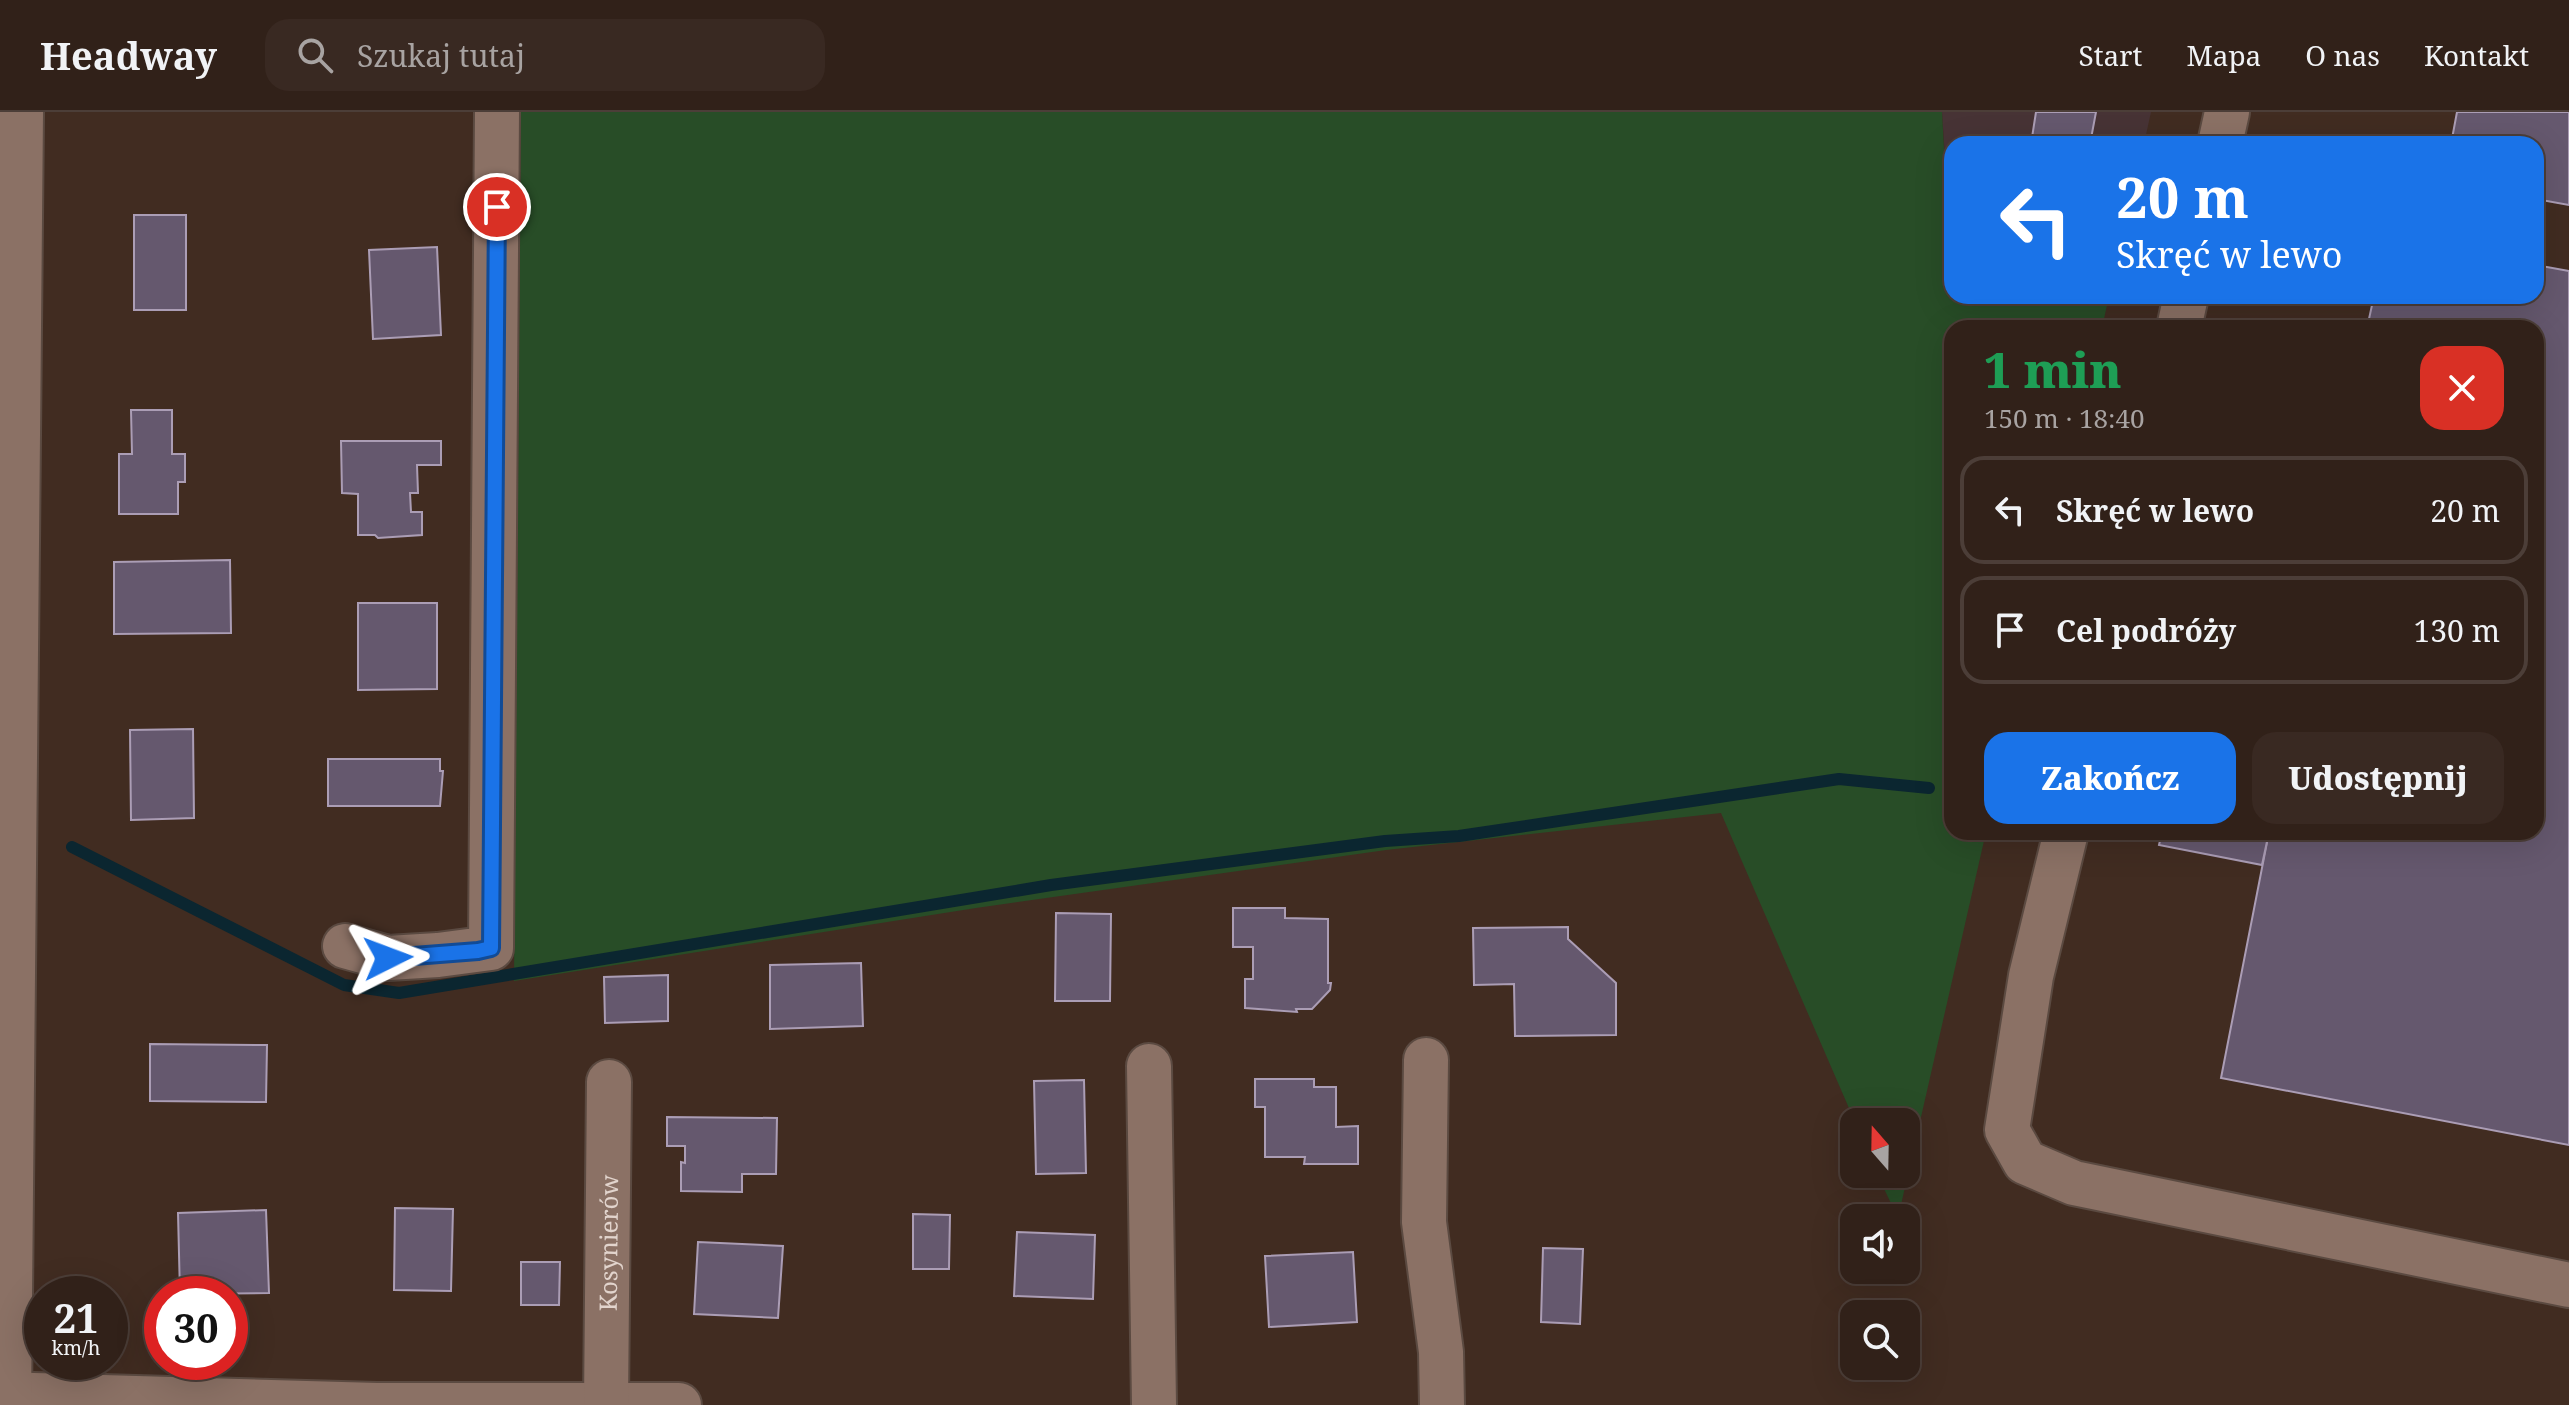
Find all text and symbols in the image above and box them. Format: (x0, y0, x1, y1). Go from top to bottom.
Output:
search box (265, 19, 825, 91)
text: Headway (40, 29, 217, 81)
icon: search (293, 33, 337, 77)
text: Szukaj tutaj (357, 35, 525, 76)
text: Start (2078, 36, 2142, 74)
text: Mapa (2186, 36, 2261, 74)
text: O nas (2305, 36, 2380, 74)
text: Kontakt (2424, 36, 2529, 74)
text: 20 m (2116, 158, 2249, 234)
icon: left (1984, 168, 2088, 272)
pin (463, 173, 531, 241)
icon: arrive (475, 185, 519, 229)
text: Skręć w lewo (2116, 230, 2343, 279)
text: 1 min (1984, 337, 2122, 402)
button: close (2420, 346, 2504, 430)
text: 150 m · 18:40 (1984, 400, 2145, 436)
icon: left (1988, 488, 2032, 532)
text: Skręć w lewo (2056, 490, 2254, 531)
text: 20 m (2430, 490, 2500, 531)
icon: arrive (1988, 608, 2032, 652)
text: Cel podróży (2056, 610, 2236, 651)
text: 130 m (2414, 610, 2500, 651)
button: Zakończ (1984, 732, 2236, 824)
button: Udostępnij (2252, 732, 2504, 824)
position arrow (346, 916, 430, 1000)
north arrow (1840, 1108, 1920, 1188)
map controls (1840, 1108, 1920, 1380)
street label: Kosynierów (590, 1174, 625, 1311)
button: sound (1840, 1204, 1920, 1284)
speed limit sign: 30 (144, 1276, 248, 1380)
text: 21 (53, 1290, 99, 1345)
button: search (1840, 1300, 1920, 1380)
text: km/h (51, 1334, 101, 1361)

